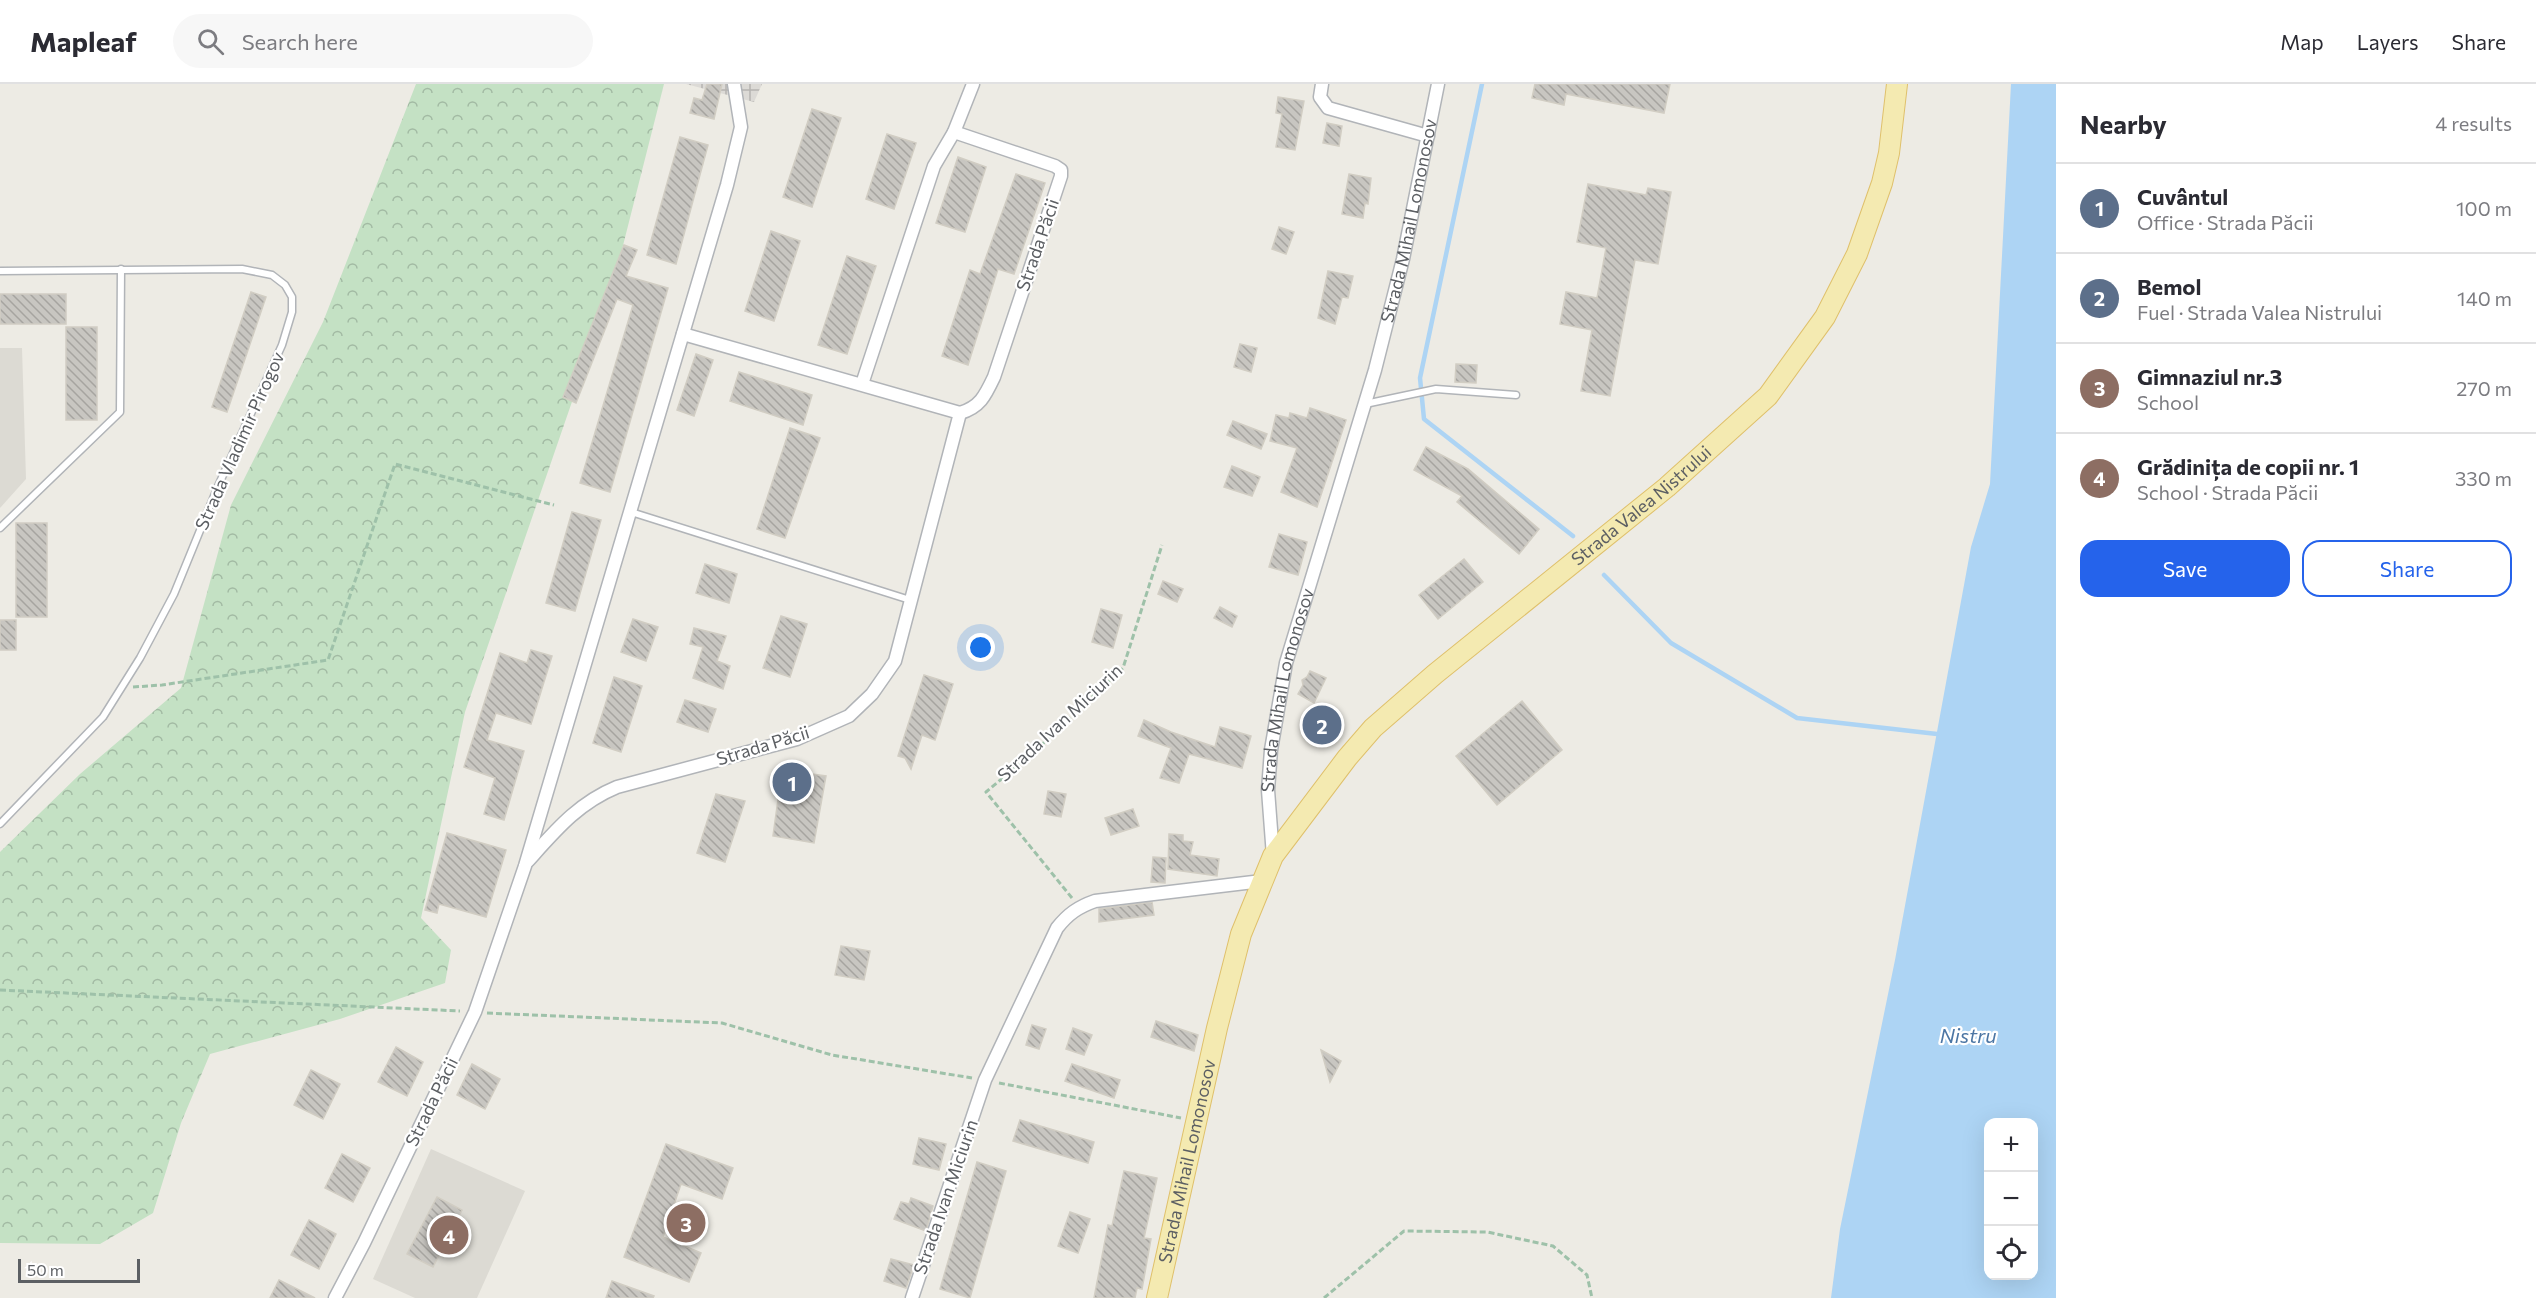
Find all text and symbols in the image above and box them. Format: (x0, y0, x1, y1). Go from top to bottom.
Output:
search box (173, 14, 593, 68)
text: Mapleaf (30, 24, 137, 58)
icon: search (194, 25, 227, 58)
text: Search here (242, 28, 358, 55)
text: Map (2280, 29, 2324, 54)
text: Layers (2357, 29, 2419, 54)
text: Share (2452, 29, 2506, 54)
text: Nearby (2080, 108, 2167, 139)
text: 4 results (2435, 111, 2512, 135)
street label: Strada Mihail Lomonosov (1375, 117, 1441, 325)
text: Cuvântul (2137, 183, 2228, 210)
street label: Strada Păcii (1011, 196, 1063, 294)
text: 1 (2095, 196, 2104, 220)
text: 100 m (2456, 196, 2512, 220)
text: Office · Strada Păcii (2137, 210, 2314, 234)
text: Bemol (2137, 273, 2201, 300)
text: 2 (2094, 286, 2105, 310)
text: 140 m (2457, 286, 2512, 310)
text: Fuel · Strada Valea Nistrului (2137, 300, 2382, 324)
street label: Strada Vladimir Pirogov (190, 348, 288, 533)
text: Gimnaziul nr.3 (2137, 363, 2282, 390)
text: 3 (2094, 376, 2105, 400)
text: 270 m (2456, 376, 2512, 400)
text: School (2137, 390, 2199, 414)
street label: Strada Valea Nistrului (1566, 440, 1715, 570)
text: Grădinița de copii nr. 1 (2137, 453, 2359, 480)
text: 4 (2093, 466, 2106, 490)
text: 330 m (2455, 466, 2512, 490)
text: School · Strada Păcii (2137, 480, 2318, 504)
button: Save (2080, 540, 2290, 597)
button: Share (2302, 540, 2512, 597)
street label: Strada Mihail Lomonosov (1256, 585, 1318, 793)
your location (966, 633, 995, 662)
street label: Strada Ivan Miciurin (992, 659, 1126, 786)
pin: 2 (1302, 702, 1342, 748)
street label: Strada Păcii (713, 720, 812, 770)
pin: 1 (772, 760, 812, 804)
water label: Nistru (1940, 1023, 1996, 1047)
street label: Strada Păcii (400, 1053, 462, 1150)
street label: Strada Mihail Lomonosov (1153, 1057, 1220, 1265)
street label: Strada Ivan Miciurin (908, 1116, 982, 1277)
map controls (1984, 1118, 2038, 1280)
button: + (1984, 1118, 2038, 1172)
button: − (1984, 1172, 2038, 1226)
pin: 3 (666, 1200, 706, 1246)
pin: 4 (430, 1212, 468, 1258)
button: locate (1984, 1226, 2038, 1280)
scale bar (18, 1256, 140, 1284)
text: 50 m (27, 1260, 64, 1279)

